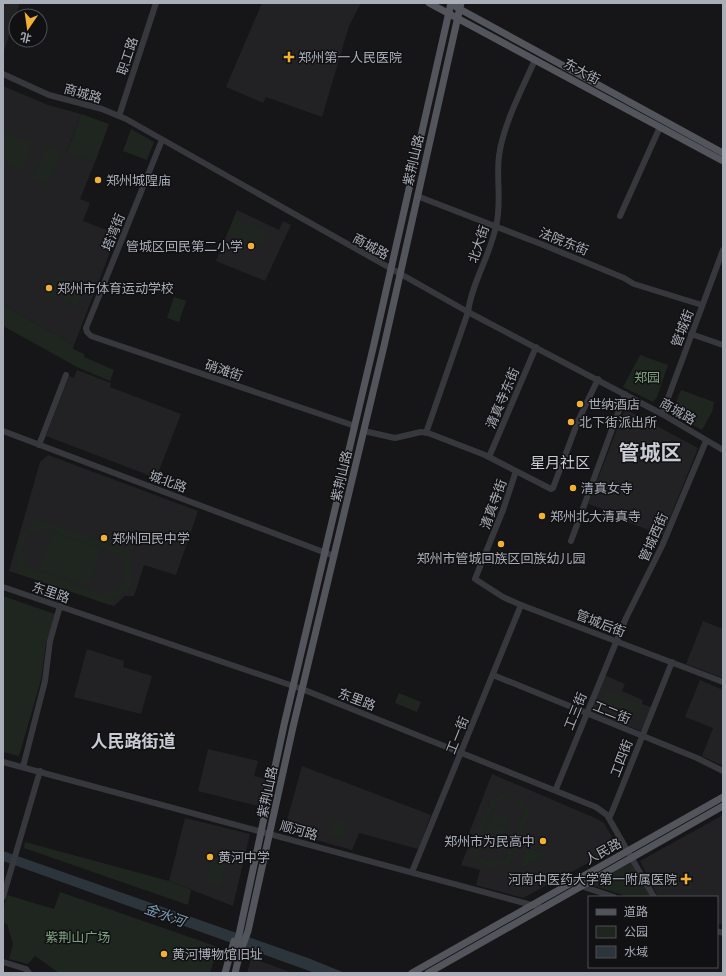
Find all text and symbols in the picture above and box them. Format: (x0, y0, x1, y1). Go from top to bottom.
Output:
north arrow (8, 8, 48, 48)
text: 北 (19, 30, 33, 45)
street label: 职工路 (114, 35, 141, 77)
place label: 郑州第一人民医院 (298, 50, 402, 65)
marker: 郑州第一人民医院 (283, 51, 295, 63)
street label: 东大街 (561, 56, 603, 87)
street label: 商城路 (62, 81, 104, 106)
street label: 紫荆山路 (400, 133, 427, 187)
place label: 郑州城隍庙 (106, 173, 171, 188)
marker: 郑州城隍庙 (93, 175, 103, 185)
street label: 塔湾街 (99, 211, 128, 253)
street label: 北大街 (465, 223, 492, 265)
street label: 法院东街 (537, 225, 591, 258)
street label: 商城路 (350, 230, 391, 262)
place label: 管城区回民第二小学 (126, 239, 243, 254)
marker: 管城区回民第二小学 (246, 241, 256, 251)
place label: 郑州市体育运动学校 (57, 281, 174, 296)
marker: 郑州市体育运动学校 (44, 283, 54, 293)
street label: 管城街 (668, 307, 696, 349)
street label: 硝滩街 (203, 357, 245, 384)
street label: 清真寺东街 (483, 365, 522, 431)
park label: 郑园 (634, 370, 660, 385)
street label: 商城路 (657, 395, 698, 428)
place label: 世纳酒店 (588, 397, 640, 412)
marker: 世纳酒店 (575, 399, 585, 409)
place label: 北下街派出所 (579, 415, 657, 430)
marker: 北下街派出所 (566, 417, 576, 427)
district label: 管城区 (619, 440, 682, 465)
street label: 紫荆山路 (328, 449, 355, 503)
district label: 星月社区 (530, 454, 590, 472)
street label: 城北路 (147, 468, 189, 495)
street label: 清真寺街 (478, 477, 509, 531)
place label: 清真女寺 (581, 481, 633, 496)
marker: 清真女寺 (568, 483, 578, 493)
place label: 郑州北大清真寺 (550, 509, 641, 524)
street label: 管城西街 (636, 510, 671, 564)
marker: 郑州北大清真寺 (537, 511, 547, 521)
place label: 郑州回民中学 (112, 531, 190, 546)
marker: 郑州回民中学 (99, 533, 109, 543)
marker: 郑州市管城回族区回族幼儿园 (496, 539, 506, 549)
place label: 郑州市管城回族区回族幼儿园 (416, 551, 586, 566)
street label: 东里路 (30, 579, 72, 606)
street label: 管城后街 (574, 607, 628, 640)
street label: 东里路 (336, 685, 378, 713)
street label: 工三街 (561, 690, 590, 732)
street label: 工二街 (591, 698, 633, 727)
street label: 工一街 (443, 714, 472, 756)
district label: 人民路街道 (91, 731, 176, 751)
street label: 工四街 (607, 737, 635, 779)
street label: 紫荆山路 (255, 765, 280, 819)
street label: 顺河路 (278, 818, 320, 843)
place label: 郑州市为民高中 (444, 834, 535, 849)
street label: 人民路 (583, 835, 624, 867)
marker: 郑州市为民高中 (538, 836, 548, 846)
place label: 黄河中学 (218, 850, 270, 865)
marker: 黄河中学 (205, 852, 215, 862)
place label: 河南中医药大学第一附属医院 (508, 872, 677, 887)
marker: 河南中医药大学第一附属医院 (680, 873, 692, 885)
legend (588, 896, 718, 968)
water label: 金水河 (142, 900, 190, 932)
text: 道路 (624, 905, 648, 919)
text: 公园 (624, 925, 648, 939)
park label: 紫荆山广场 (45, 930, 111, 945)
text: 水域 (624, 945, 648, 959)
place label: 黄河博物馆旧址 (172, 947, 263, 962)
marker: 黄河博物馆旧址 (159, 949, 169, 959)

